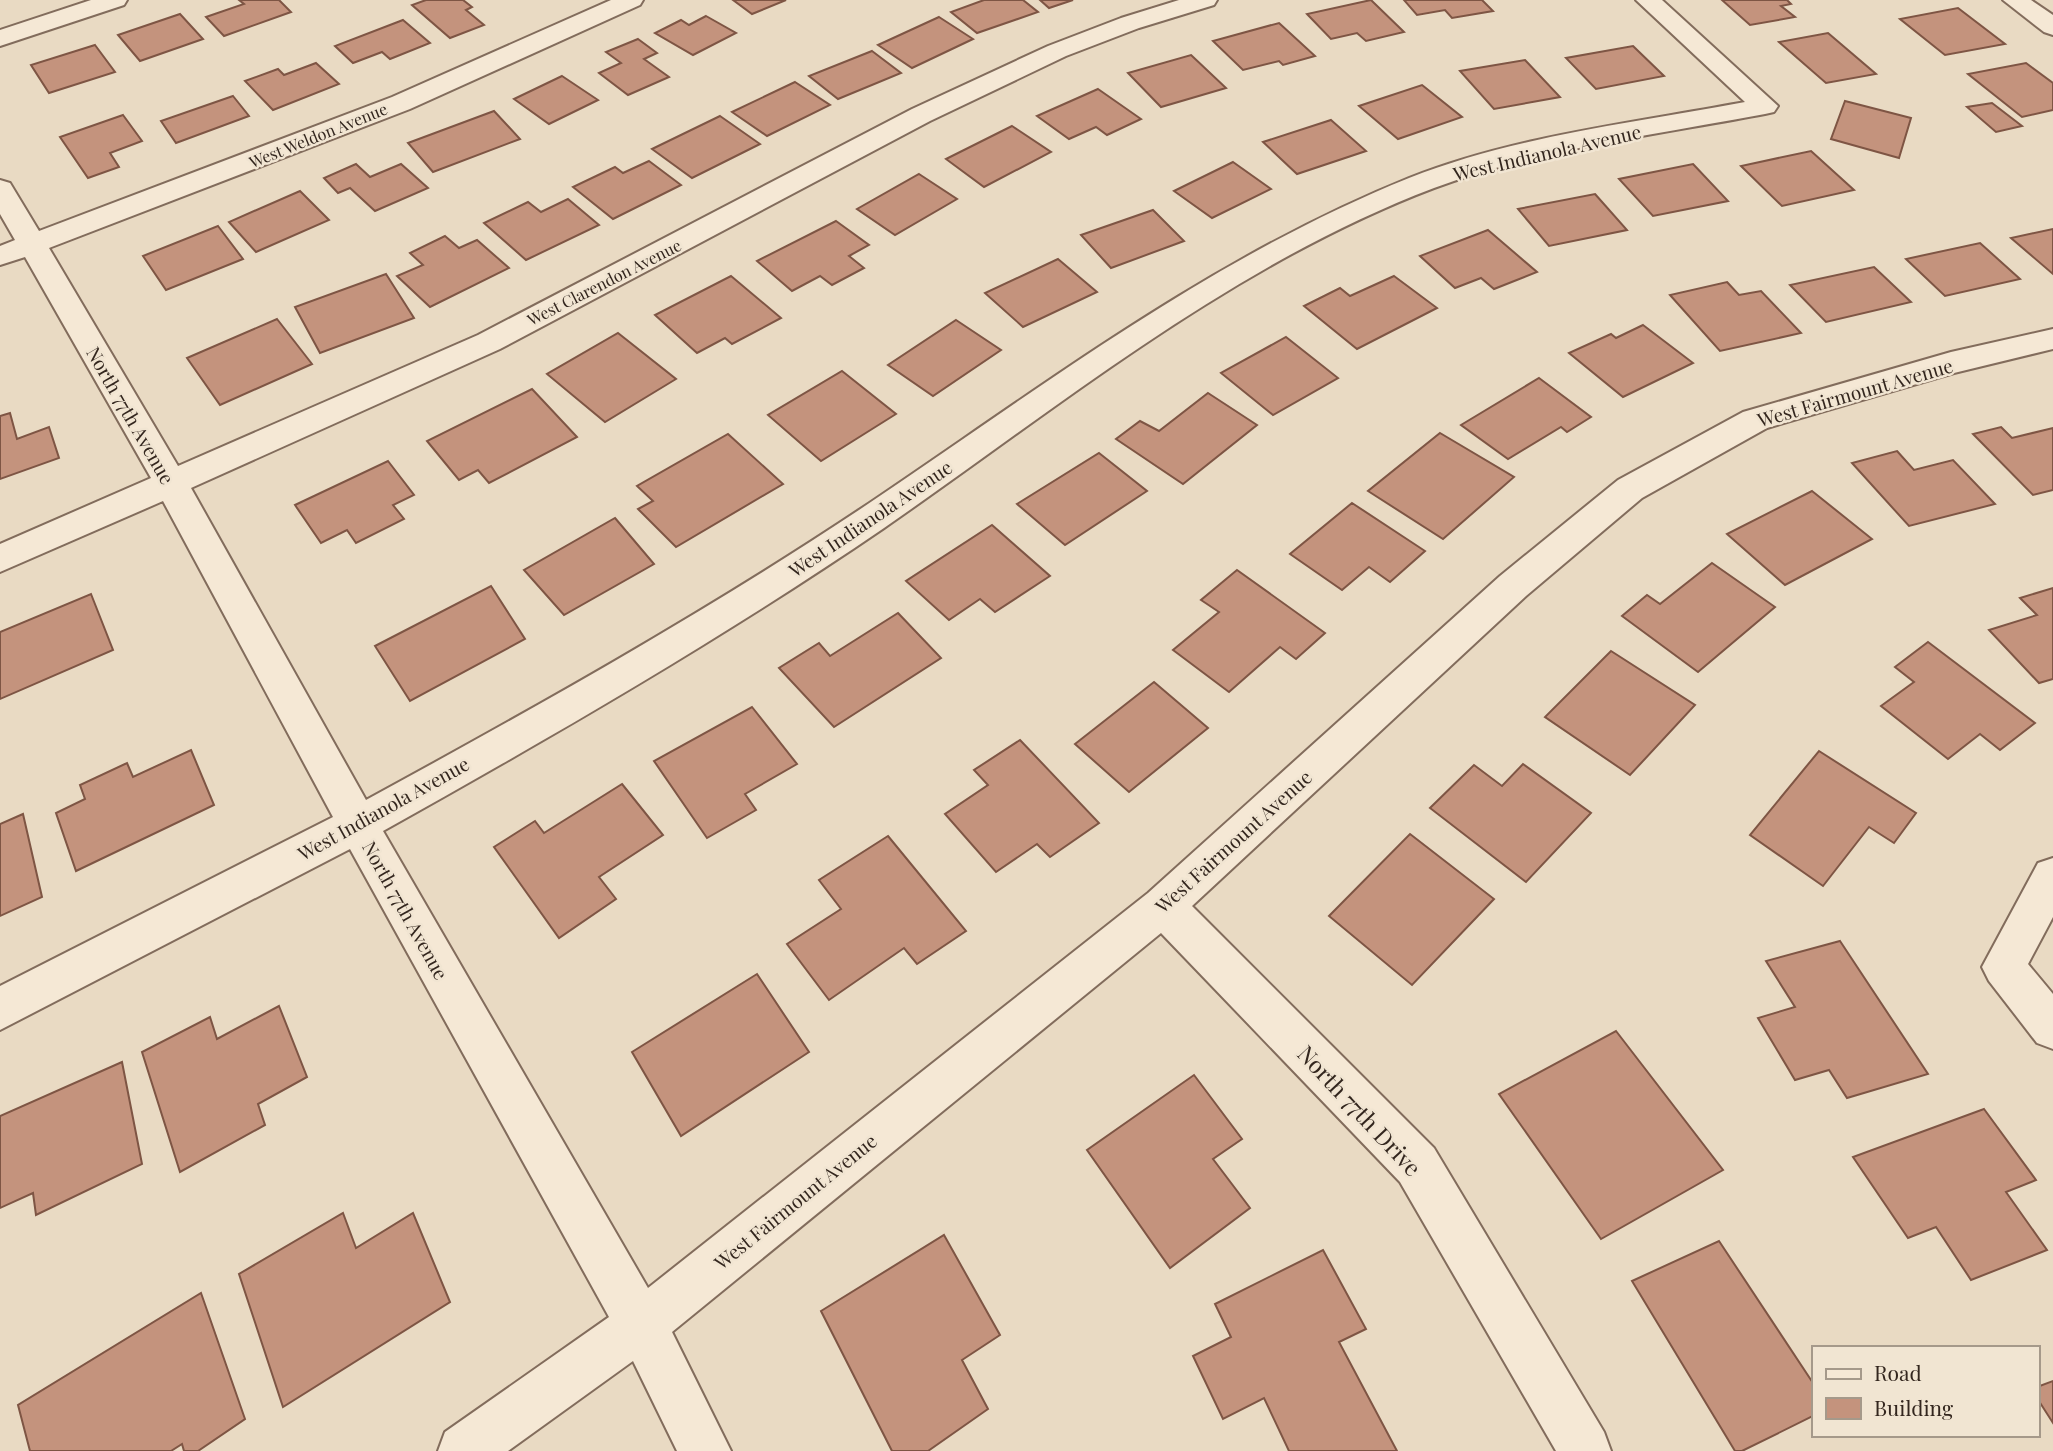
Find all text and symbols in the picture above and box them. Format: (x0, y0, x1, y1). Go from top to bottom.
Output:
street label: West Weldon Avenue (245, 98, 390, 173)
street label: West Indianola Avenue (1450, 118, 1643, 186)
street label: West Clarendon Avenue (523, 234, 684, 330)
street label: North 77th Avenue (81, 342, 181, 488)
street label: West Fairmount Avenue (1753, 352, 1956, 433)
street label: West Indianola Avenue (782, 454, 957, 583)
street label: West Indianola Avenue (292, 750, 473, 866)
street label: West Fairmount Avenue (1148, 764, 1317, 919)
street label: North 77th Avenue (357, 836, 455, 984)
street label: North 77th Drive (1291, 1038, 1429, 1182)
street label: West Fairmount Avenue (708, 1127, 882, 1275)
legend (1812, 1346, 2039, 1437)
text: Road (1874, 1358, 1922, 1386)
text: Building (1874, 1393, 1953, 1421)

